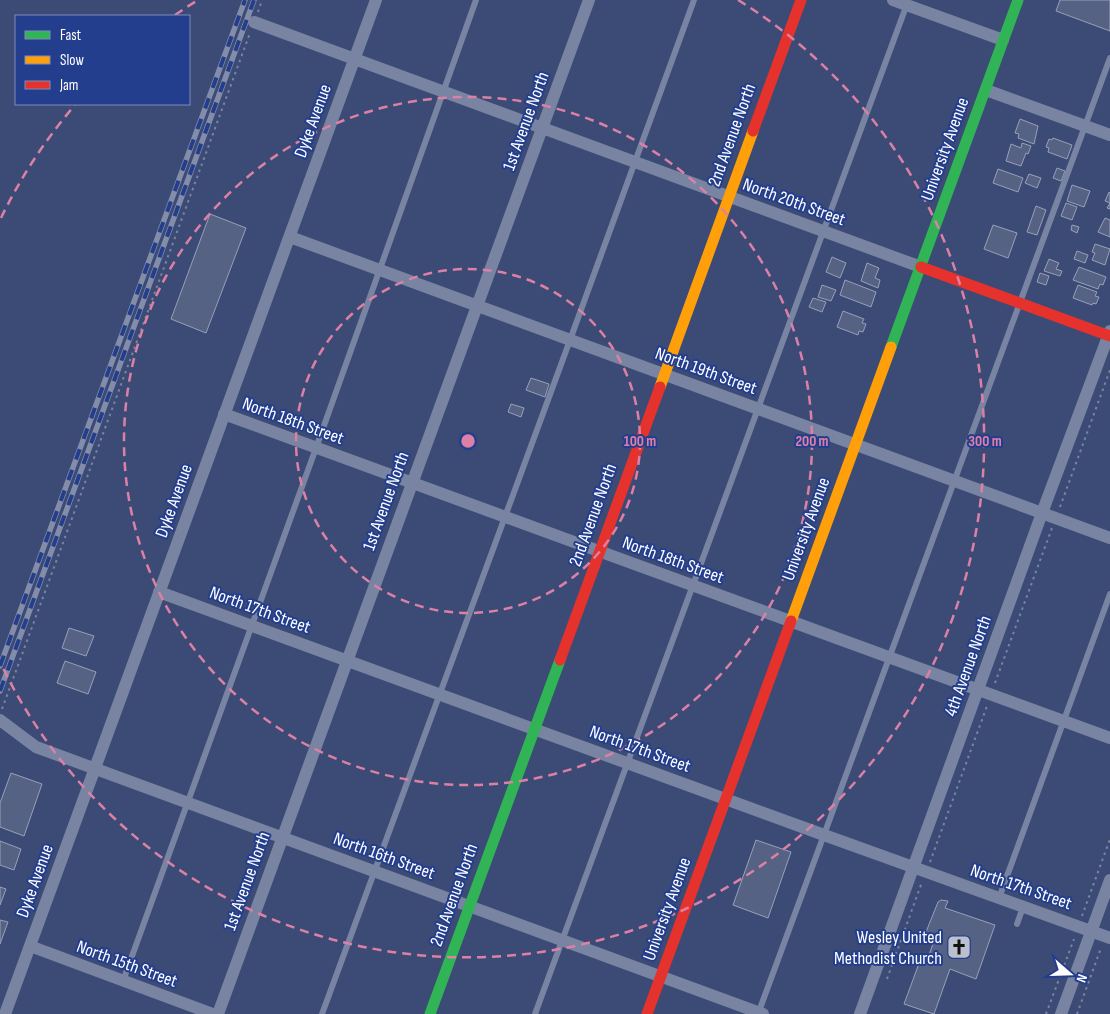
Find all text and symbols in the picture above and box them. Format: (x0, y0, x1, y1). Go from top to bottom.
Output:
legend (15, 15, 190, 105)
text: Fast (60, 26, 82, 45)
text: Slow (60, 51, 84, 70)
street label: 1st Avenue North (498, 69, 554, 173)
text: Jam (59, 76, 78, 95)
street label: Dyke Avenue (290, 81, 336, 161)
street label: 2nd Avenue North (704, 81, 760, 189)
street label: University Avenue (917, 95, 973, 203)
street label: North 20th Street (740, 174, 849, 230)
street label: North 19th Street (652, 343, 760, 399)
street label: North 18th Street (239, 393, 347, 449)
centre of rings (459, 432, 477, 450)
text: 100 m (624, 432, 656, 451)
text: 200 m (795, 432, 829, 451)
text: 300 m (968, 432, 1002, 451)
street label: 1st Avenue North (358, 449, 414, 553)
street label: Dyke Avenue (151, 461, 197, 541)
street label: 2nd Avenue North (565, 461, 621, 569)
street label: University Avenue (778, 475, 834, 583)
street label: North 18th Street (619, 532, 727, 588)
street label: North 17th Street (207, 582, 314, 638)
street label: 4th Avenue North (940, 613, 996, 719)
street label: North 17th Street (587, 721, 694, 777)
street label: North 16th Street (330, 828, 438, 884)
street label: 1st Avenue North (219, 829, 275, 933)
street label: Dyke Avenue (12, 841, 58, 921)
street label: 2nd Avenue North (426, 841, 482, 949)
street label: University Avenue (639, 855, 695, 963)
street label: North 17th Street (968, 860, 1075, 914)
place label: Wesley United Methodist Church (834, 927, 942, 969)
church icon: Wesley United Methodist Church (946, 934, 972, 960)
street label: North 15th Street (74, 936, 181, 992)
north arrow (1045, 949, 1095, 999)
text: N (1072, 972, 1091, 985)

